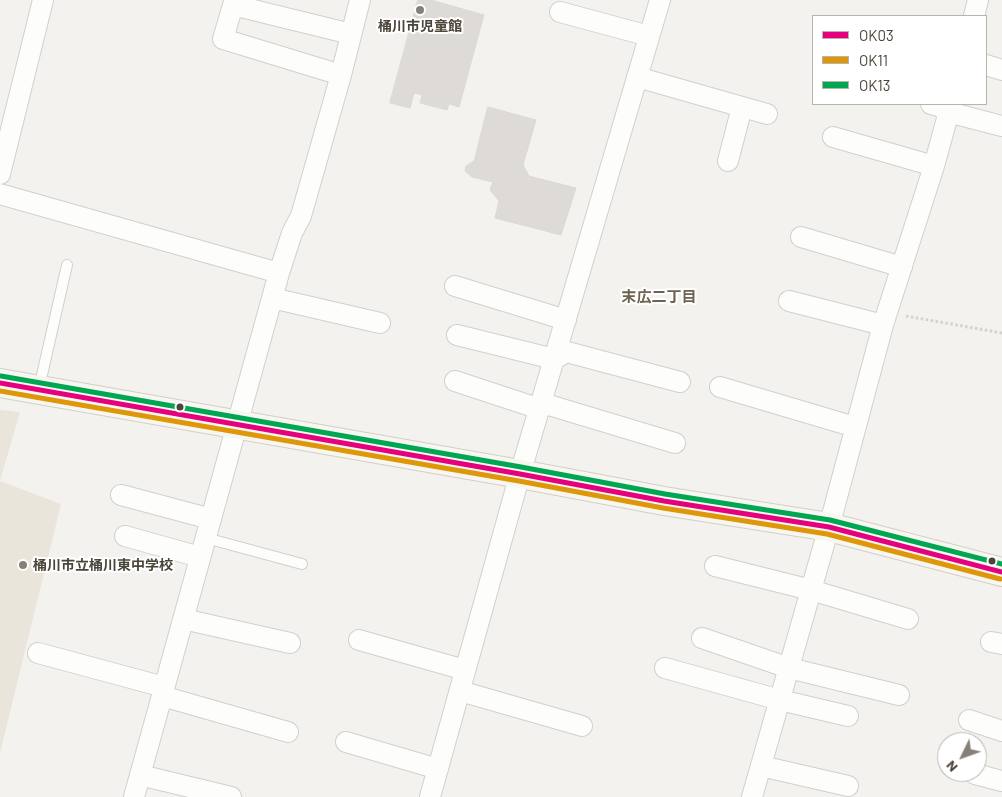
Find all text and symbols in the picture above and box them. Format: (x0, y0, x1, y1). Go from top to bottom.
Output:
marker: 桶川市児童館 (414, 4, 426, 16)
legend (812, 15, 987, 105)
place label: 桶川市児童館 (378, 18, 462, 34)
text: OK03 (859, 26, 894, 44)
text: OK11 (859, 51, 888, 69)
text: OK13 (859, 76, 890, 94)
district label: 末広二丁目 (622, 288, 696, 306)
unlabelled marker (175, 402, 185, 412)
unlabelled marker (987, 556, 997, 566)
place label: 桶川市立桶川東中学校 (33, 557, 173, 573)
marker: 桶川市立桶川東中学校 (17, 559, 29, 571)
north arrow (937, 732, 987, 782)
text: N (942, 758, 961, 776)

